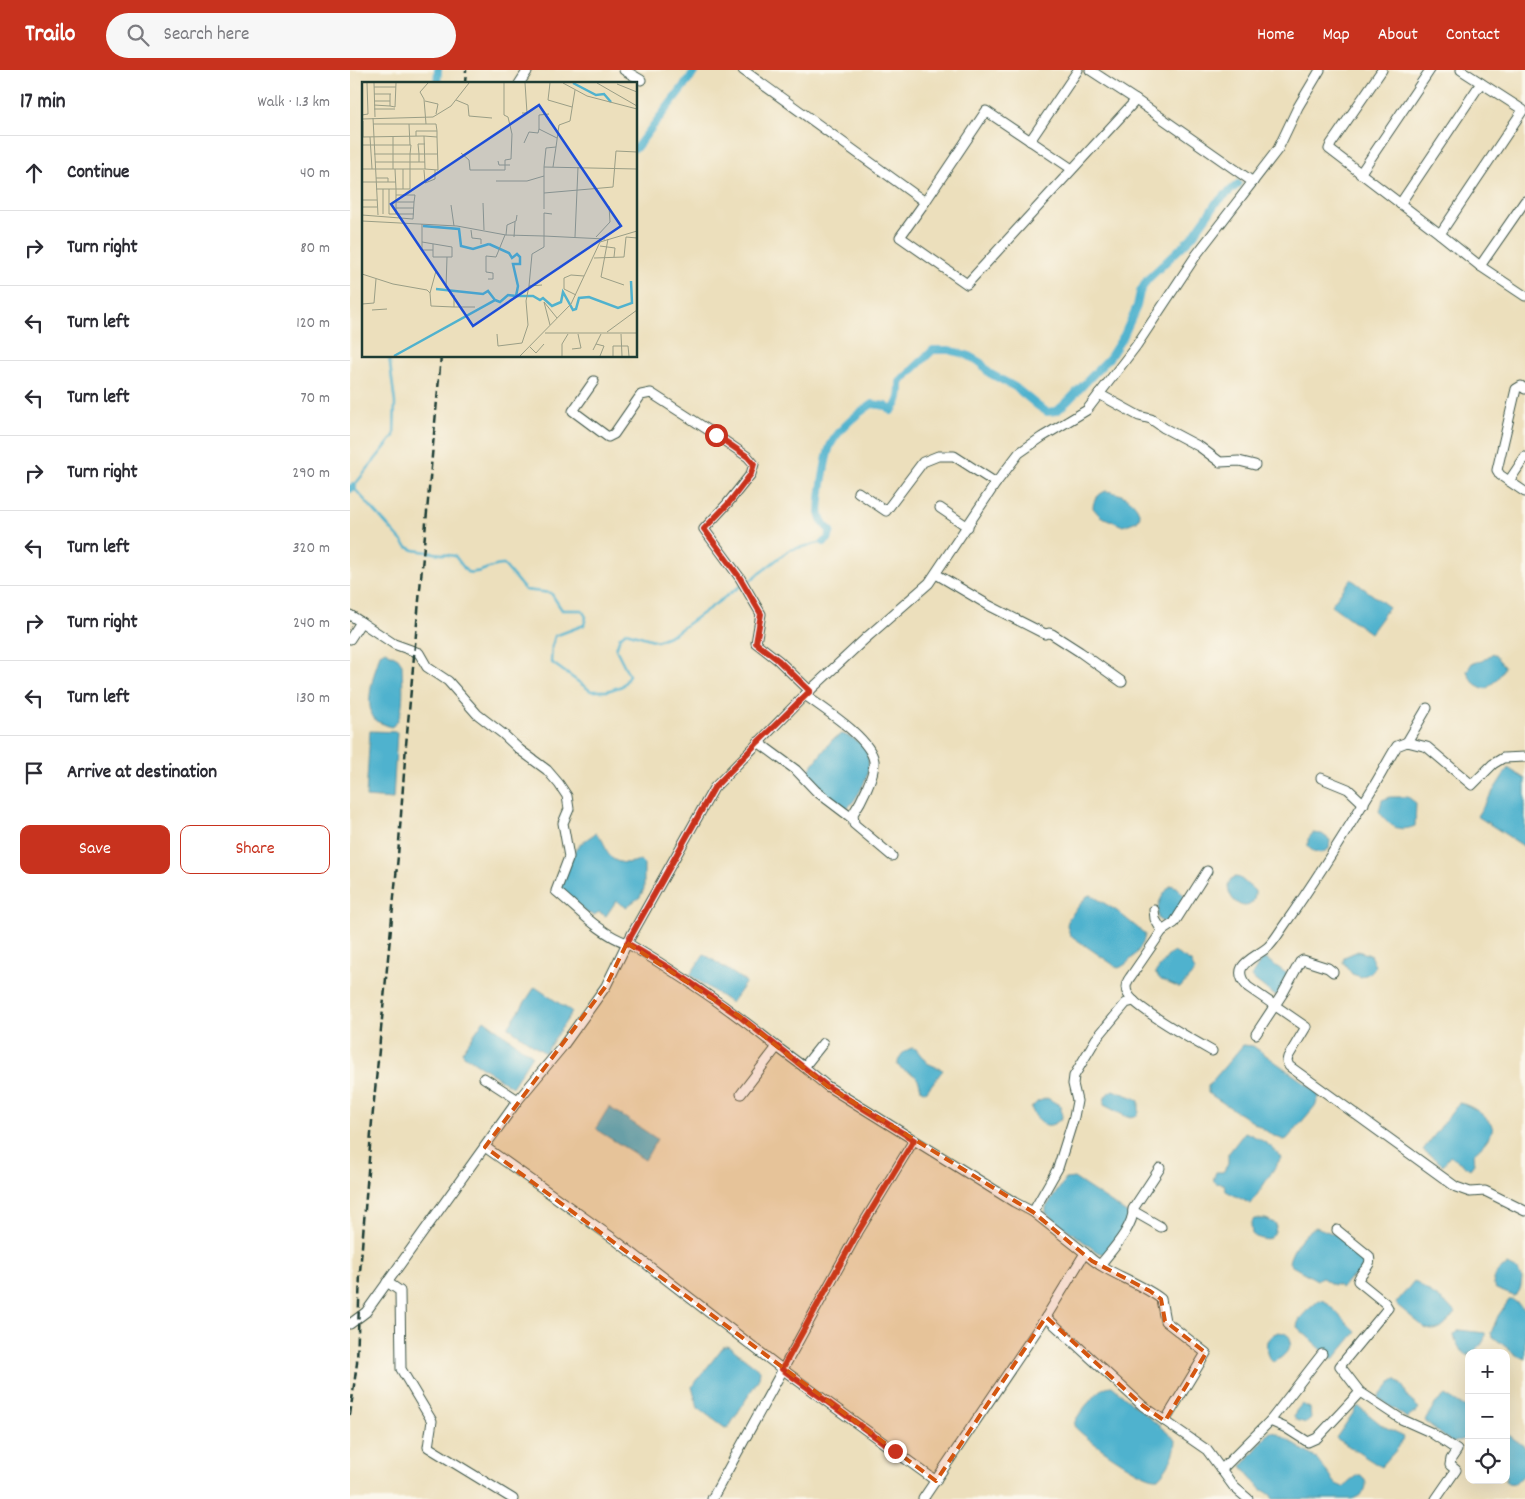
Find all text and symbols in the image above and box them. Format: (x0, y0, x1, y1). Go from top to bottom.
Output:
search box (106, 13, 456, 58)
text: Trailo (25, 18, 76, 52)
icon: search (124, 21, 152, 49)
text: Search here (164, 22, 249, 49)
text: Home (1257, 23, 1294, 48)
text: Map (1322, 23, 1350, 48)
text: About (1378, 23, 1418, 48)
text: Contact (1446, 23, 1500, 48)
inset map (362, 82, 638, 358)
text: 17 min (20, 88, 65, 118)
text: Walk · 1.3 km (257, 91, 330, 114)
icon: ahead (20, 159, 48, 187)
text: Continue (67, 160, 129, 187)
text: 40 m (300, 162, 330, 185)
icon: right (20, 234, 48, 262)
text: Turn right (67, 235, 138, 262)
text: 80 m (300, 237, 330, 260)
icon: left (20, 309, 48, 337)
text: Turn left (67, 310, 130, 337)
text: 120 m (296, 312, 330, 335)
icon: left (20, 384, 48, 412)
text: Turn left (67, 385, 130, 412)
text: 70 m (300, 387, 330, 410)
route start (705, 424, 728, 447)
icon: right (20, 459, 48, 487)
text: Turn right (67, 460, 138, 487)
text: 290 m (292, 462, 330, 485)
icon: left (20, 534, 48, 562)
text: Turn left (67, 535, 130, 562)
text: 320 m (293, 537, 330, 560)
icon: right (20, 609, 48, 637)
text: Turn right (67, 610, 138, 637)
text: 240 m (293, 612, 330, 635)
icon: left (20, 684, 48, 712)
text: Turn left (67, 685, 130, 712)
text: 130 m (296, 687, 330, 710)
icon: arrive (20, 759, 48, 787)
text: Arrive at destination (67, 760, 217, 787)
button: Save (20, 825, 170, 874)
button: Share (180, 825, 330, 874)
map controls (1465, 1349, 1510, 1484)
button: + (1465, 1349, 1510, 1394)
button: − (1465, 1394, 1510, 1439)
button: locate (1465, 1439, 1510, 1484)
route end (884, 1440, 907, 1463)

